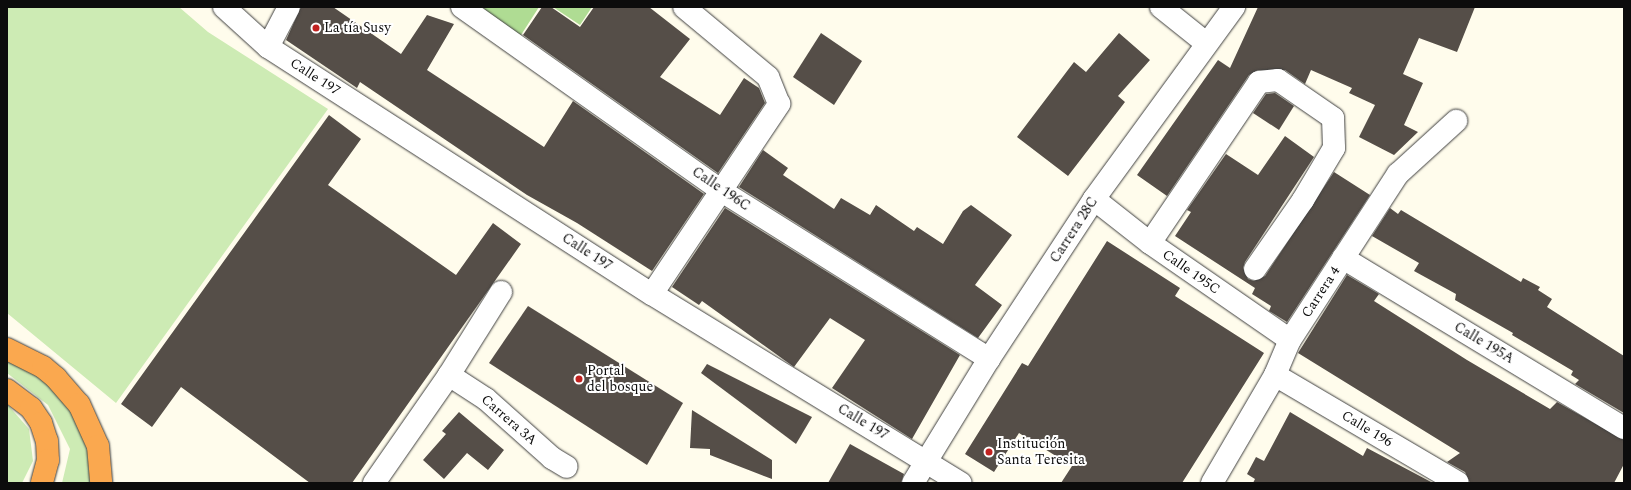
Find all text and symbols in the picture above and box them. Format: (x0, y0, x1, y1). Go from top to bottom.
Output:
place label: La tía Susy (324, 20, 391, 36)
marker: La tía Susy (311, 23, 321, 33)
street label: Calle 197 (287, 55, 343, 99)
street label: Calle 196C (689, 163, 753, 215)
street label: Carrera 28C (1047, 194, 1101, 266)
street label: Calle 197 (559, 230, 615, 274)
street label: Calle 195C (1159, 246, 1223, 298)
street label: Carrera 4 (1298, 263, 1344, 321)
street label: Calle 195A (1451, 319, 1517, 367)
place label: Portal del bosque (587, 363, 653, 396)
marker: Portal del bosque (574, 374, 584, 384)
street label: Carrera 3A (478, 391, 540, 449)
street label: Calle 197 (834, 400, 892, 444)
street label: Calle 196 (1338, 407, 1396, 451)
place label: Institución Santa Teresita (997, 436, 1085, 468)
marker: Institución Santa Teresita (984, 447, 994, 457)

